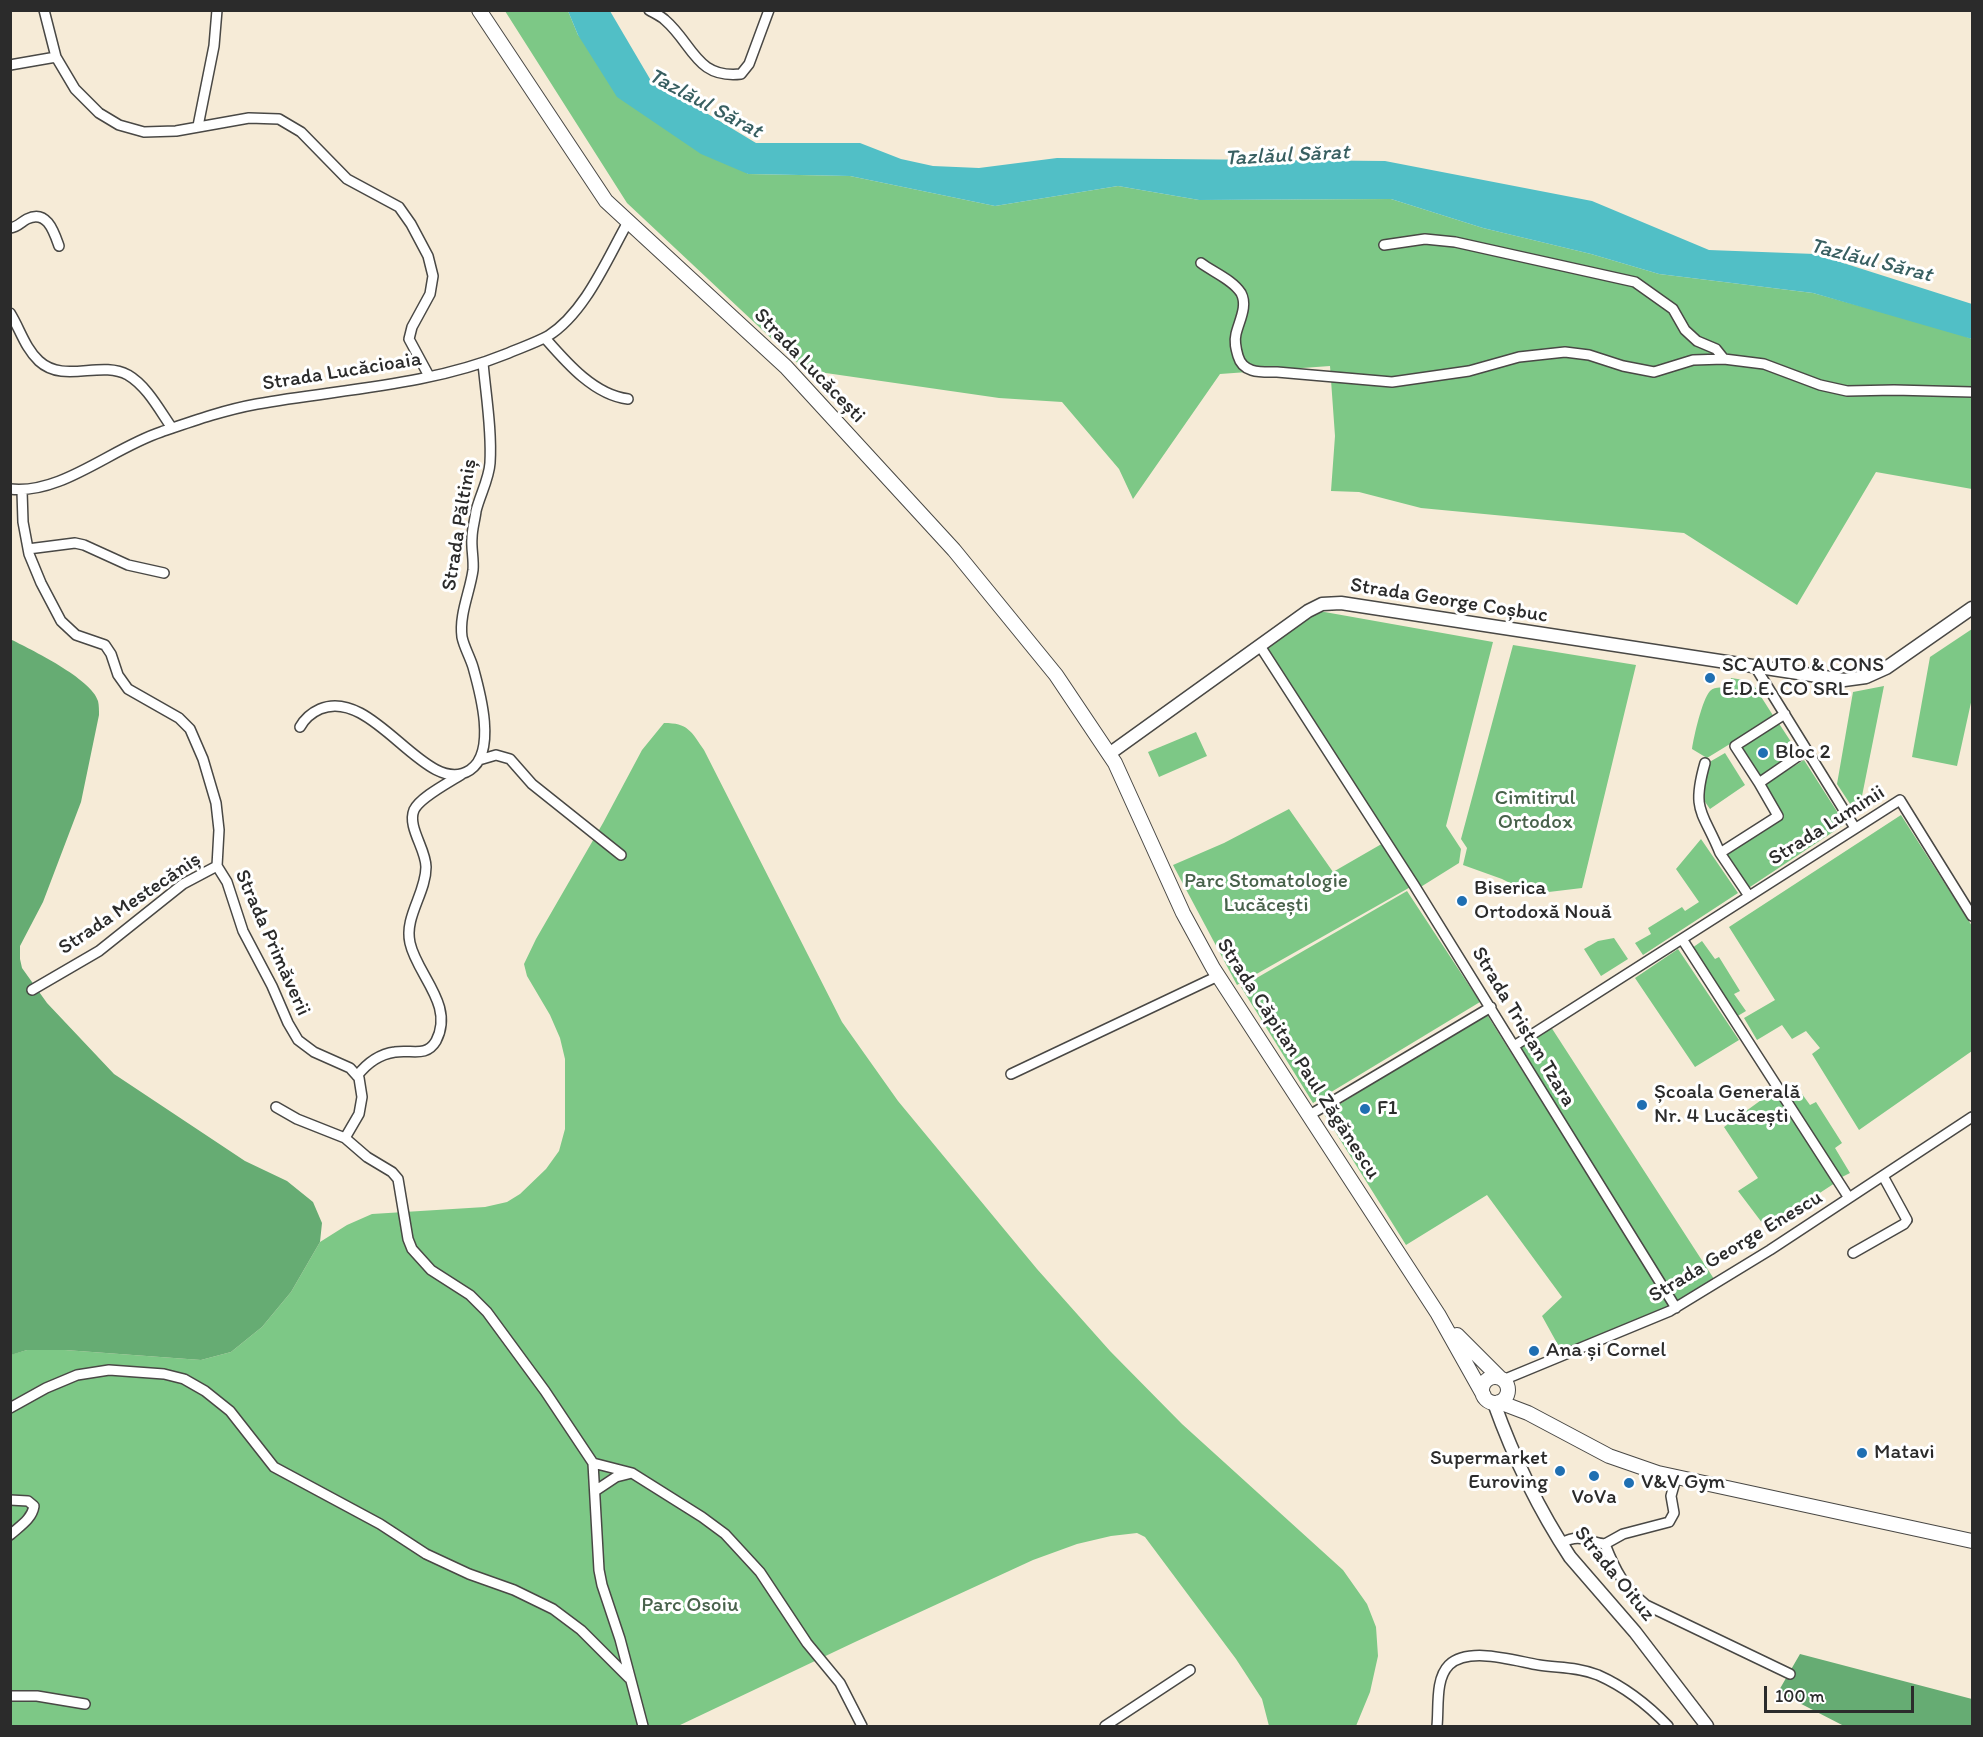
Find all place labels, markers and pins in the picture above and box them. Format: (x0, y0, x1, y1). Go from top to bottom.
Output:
place label: SC AUTO & CONS E.D.E. CO SRL (1722, 653, 1884, 703)
marker: SC AUTO & CONS E.D.E. CO SRL (1703, 671, 1717, 685)
place label: Bloc 2 (1775, 740, 1831, 766)
marker: Bloc 2 (1756, 746, 1770, 760)
place label: Biserica Ortodoxă Nouă (1474, 876, 1612, 926)
marker: Biserica Ortodoxă Nouă (1455, 894, 1469, 908)
place label: Școala Generală Nr. 4 Lucăcești (1654, 1080, 1800, 1130)
place label: F1 (1377, 1096, 1398, 1122)
marker: Școala Generală Nr. 4 Lucăcești (1635, 1098, 1649, 1112)
marker: F1 (1358, 1102, 1372, 1116)
place label: Ana și Cornel (1546, 1338, 1666, 1364)
marker: Ana și Cornel (1527, 1344, 1541, 1358)
place label: Matavi (1874, 1440, 1935, 1466)
place label: Supermarket Euroving (1430, 1446, 1548, 1496)
marker: Matavi (1855, 1446, 1869, 1460)
marker: Supermarket Euroving (1553, 1464, 1567, 1478)
marker: VoVa (1587, 1469, 1601, 1483)
place label: V&V Gym (1641, 1470, 1725, 1496)
marker: V&V Gym (1622, 1476, 1636, 1490)
place label: VoVa (1572, 1485, 1616, 1511)

